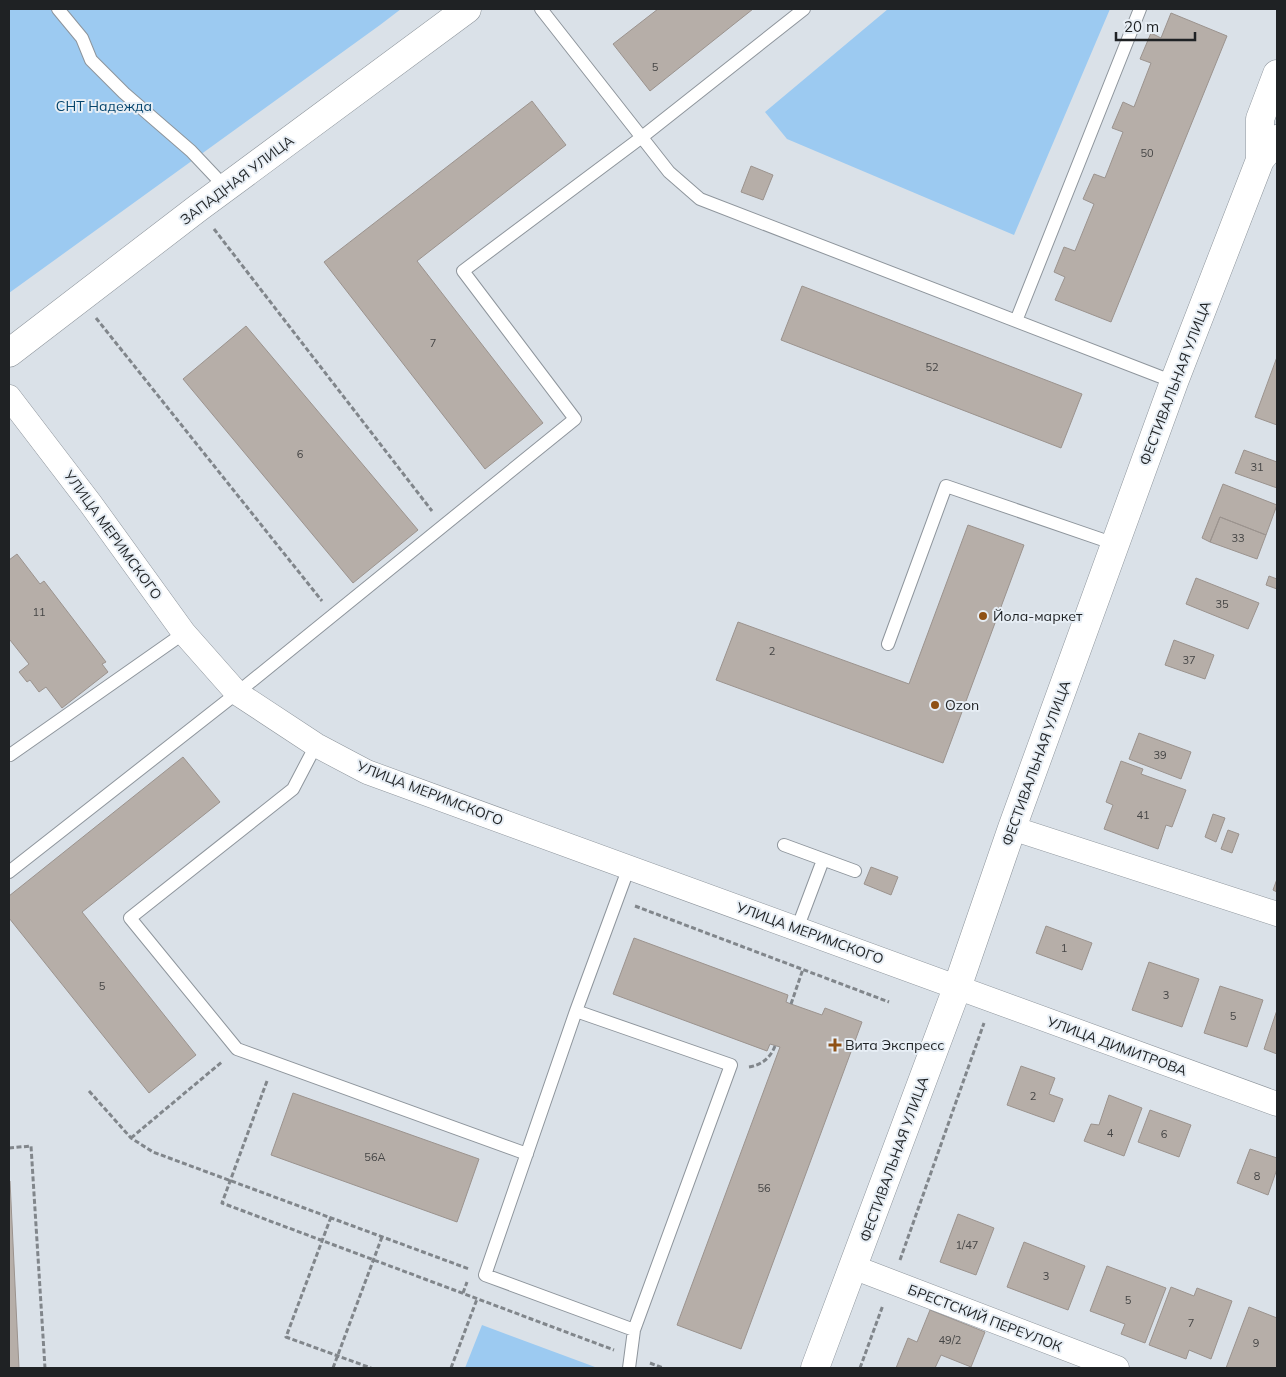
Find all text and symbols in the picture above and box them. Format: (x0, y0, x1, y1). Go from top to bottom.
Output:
scale bar (1116, 10, 1195, 42)
text: 20 m (1124, 17, 1159, 36)
house number: 5 (652, 60, 659, 74)
park label: СНТ Надежда (56, 97, 152, 115)
street label: ЗАПАДНАЯ УЛИЦА (177, 131, 298, 229)
house number: 50 (1140, 146, 1154, 160)
street label: ФЕСТИВАЛЬНАЯ УЛИЦА (1135, 298, 1215, 468)
house number: 7 (430, 336, 436, 350)
house number: 52 (925, 360, 939, 374)
house number: 6 (297, 447, 304, 461)
house number: 31 (1250, 460, 1264, 474)
street label: УЛИЦА МЕРИМСКОГО (59, 466, 166, 603)
house number: 33 (1231, 531, 1245, 545)
house number: 35 (1215, 597, 1229, 611)
house number: 11 (32, 605, 46, 619)
place label: Йола-маркет (993, 607, 1083, 625)
marker: Йола-маркет (977, 610, 989, 622)
house number: 2 (769, 644, 776, 658)
house number: 37 (1182, 653, 1196, 667)
street label: ФЕСТИВАЛЬНАЯ УЛИЦА (998, 677, 1075, 848)
place label: Ozon (945, 696, 979, 714)
marker: Ozon (929, 699, 941, 711)
house number: 39 (1153, 748, 1167, 762)
street label: УЛИЦА МЕРИМСКОГО (353, 756, 506, 829)
house number: 41 (1136, 808, 1150, 822)
street label: УЛИЦА МЕРИМСКОГО (733, 898, 886, 968)
house number: 1 (1061, 941, 1067, 955)
house number: 5 (99, 979, 106, 993)
house number: 3 (1163, 988, 1169, 1002)
house number: 5 (1230, 1009, 1237, 1023)
street label: УЛИЦА ДИМИТРОВА (1044, 1012, 1190, 1080)
place label: Вита Экспресс (845, 1036, 944, 1054)
marker: Вита Экспресс (829, 1039, 841, 1051)
street label: ФЕСТИВАЛЬНАЯ УЛИЦА (856, 1073, 933, 1244)
house number: 2 (1030, 1089, 1037, 1103)
house number: 4 (1107, 1126, 1114, 1140)
house number: 6 (1161, 1127, 1168, 1141)
house number: 56А (364, 1150, 386, 1164)
house number: 8 (1254, 1169, 1261, 1183)
house number: 56 (757, 1181, 771, 1195)
house number: 1/47 (956, 1238, 978, 1252)
house number: 3 (1043, 1269, 1049, 1283)
street label: БРЕСТСКИЙ ПЕРЕУЛОК (905, 1280, 1065, 1356)
house number: 5 (1125, 1293, 1132, 1307)
house number: 7 (1188, 1316, 1194, 1330)
house number: 49/2 (939, 1333, 962, 1347)
house number: 9 (1253, 1336, 1259, 1350)

